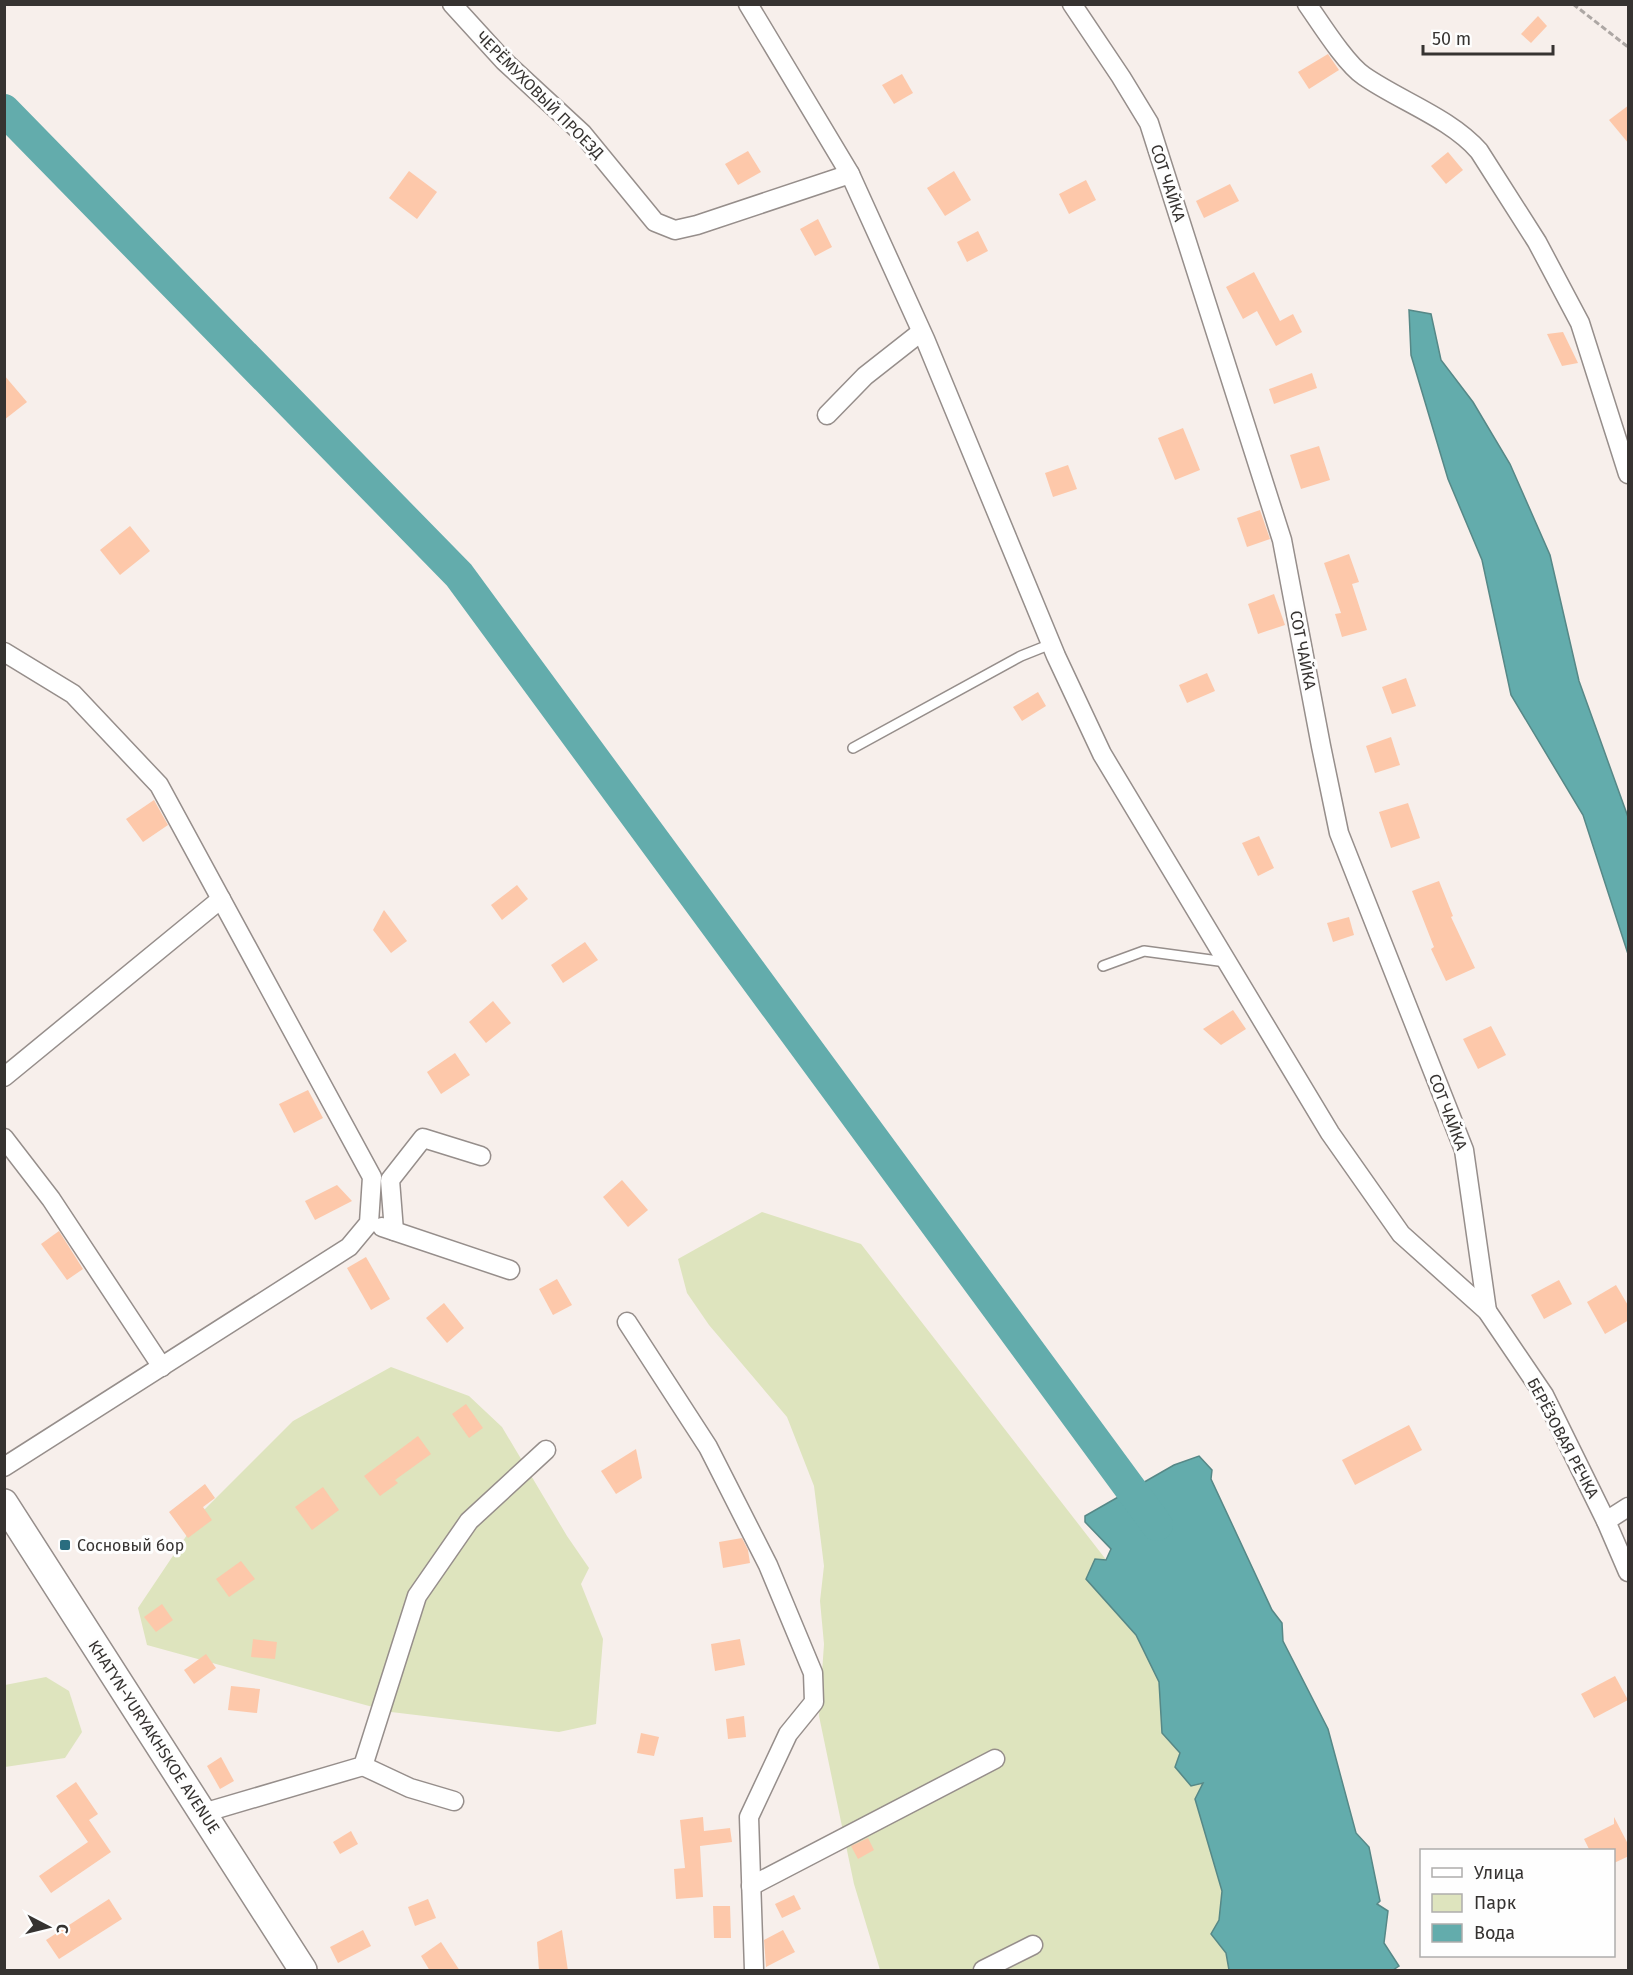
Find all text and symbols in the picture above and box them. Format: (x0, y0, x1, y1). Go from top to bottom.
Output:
scale bar (1423, 18, 1554, 56)
street label: ЧЕРЁМУХОВЫЙ ПРОЕЗД (472, 27, 608, 163)
text: 50 m (1432, 28, 1471, 50)
street label: СОТ ЧАЙКА (1147, 142, 1190, 225)
street label: СОТ ЧАЙКА (1286, 609, 1320, 692)
street label: СОТ ЧАЙКА (1425, 1071, 1472, 1154)
street label: БЕРЁЗОВАЯ РЕЧКА (1523, 1374, 1603, 1502)
place label: Сосновый бор (77, 1536, 184, 1555)
marker: Сосновый бор (58, 1538, 72, 1552)
street label: KHATYN-YURYAKHSKOE AVENUE (84, 1637, 224, 1837)
legend (1420, 1849, 1615, 1957)
text: Улица (1474, 1862, 1524, 1884)
text: Парк (1474, 1892, 1517, 1914)
north arrow (18, 1897, 78, 1957)
text: Вода (1474, 1922, 1515, 1944)
text: С (52, 1923, 72, 1935)

